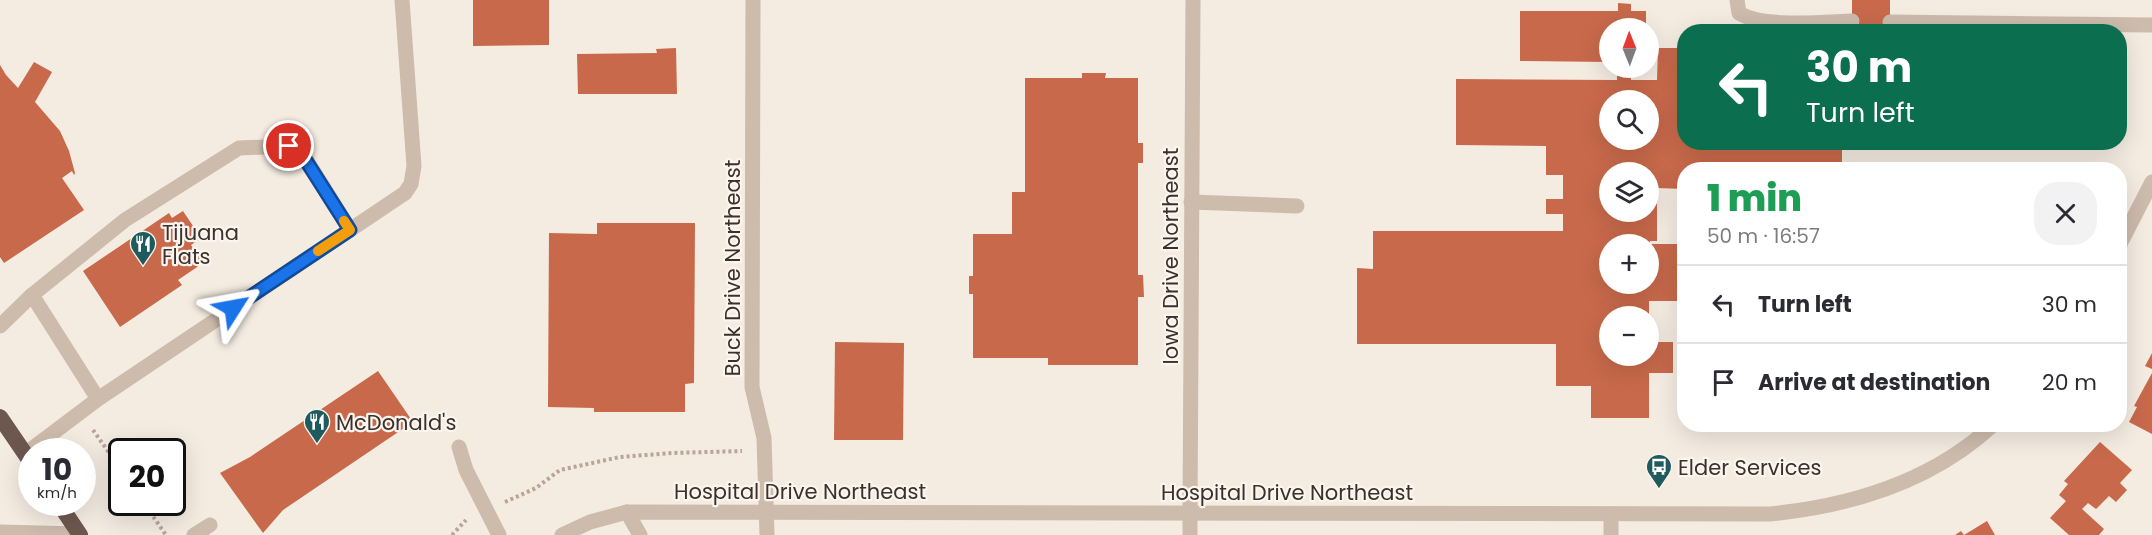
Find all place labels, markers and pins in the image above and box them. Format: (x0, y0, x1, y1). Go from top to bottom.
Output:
pin (263, 120, 314, 171)
place label: Tijuana Flats (162, 218, 239, 271)
restaurant icon: Tijuana Flats (128, 229, 158, 267)
restaurant icon: McDonald's (302, 407, 332, 445)
place label: McDonald's (336, 408, 456, 437)
bus stop icon: Elder Services (1644, 452, 1674, 490)
place label: Elder Services (1678, 453, 1821, 482)

